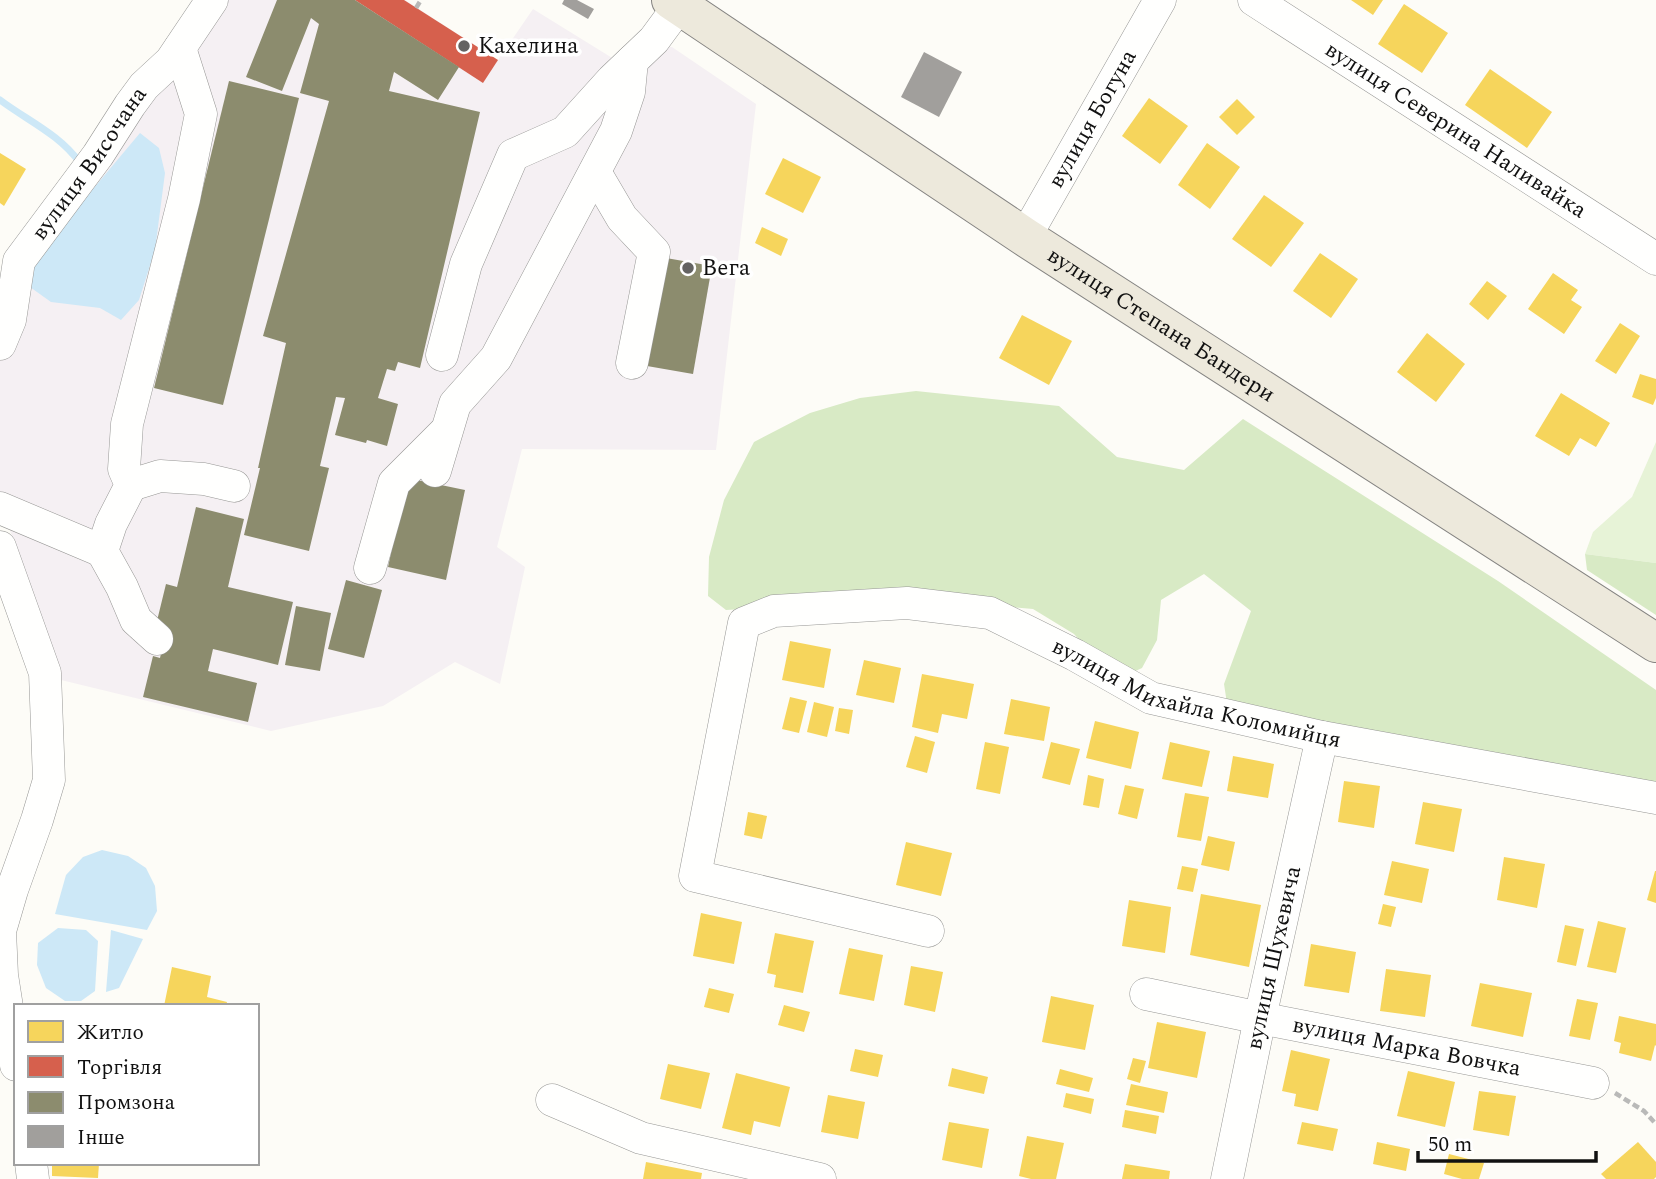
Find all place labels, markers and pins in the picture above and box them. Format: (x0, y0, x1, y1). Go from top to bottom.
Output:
place label: Кахелина (478, 29, 579, 64)
marker: Кахелина (456, 38, 472, 54)
place label: Вега (702, 251, 750, 286)
marker: Вега (680, 260, 696, 276)

